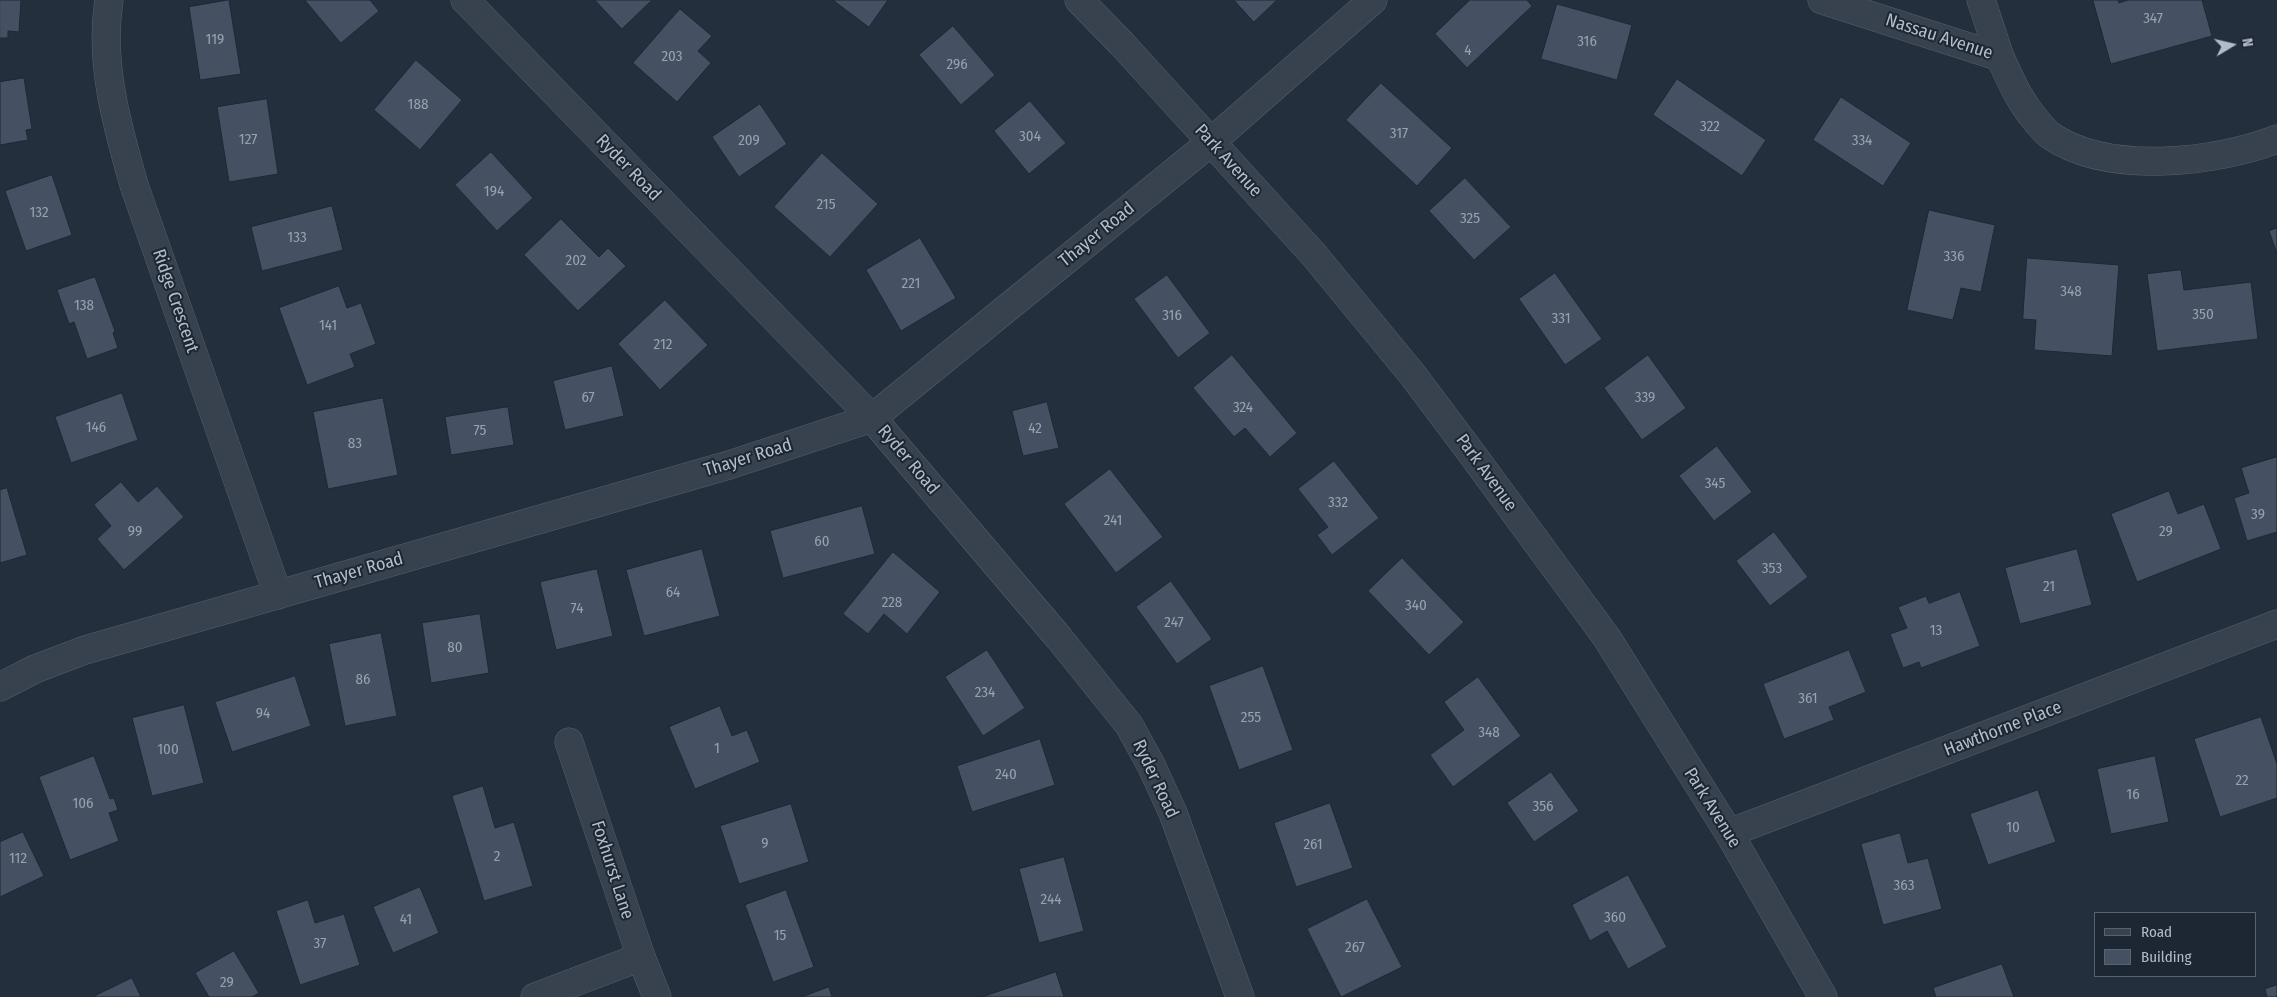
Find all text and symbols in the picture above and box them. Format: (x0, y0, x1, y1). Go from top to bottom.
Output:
street label: Nassau Avenue (1883, 10, 1995, 64)
house number: 347 (2143, 10, 2163, 28)
north arrow (2207, 20, 2257, 70)
house number: 119 (206, 31, 224, 49)
house number: 316 (1577, 33, 1597, 51)
text: N (2238, 37, 2256, 48)
house number: 4 (1464, 42, 1472, 60)
house number: 203 (661, 48, 683, 66)
house number: 296 (946, 56, 968, 74)
house number: 188 (408, 96, 428, 114)
house number: 322 (1700, 118, 1720, 136)
street label: Park Avenue (1190, 120, 1266, 202)
house number: 317 (1390, 125, 1408, 143)
house number: 304 (1019, 128, 1041, 146)
street label: Ryder Road (591, 130, 665, 206)
house number: 127 (239, 131, 257, 149)
house number: 209 (738, 132, 760, 150)
house number: 334 (1852, 132, 1872, 150)
house number: 194 (484, 183, 504, 201)
house number: 215 (816, 196, 836, 214)
street label: Thayer Road (1055, 198, 1139, 272)
house number: 132 (29, 204, 49, 222)
house number: 325 (1460, 210, 1480, 228)
house number: 133 (287, 229, 307, 247)
street label: Ridge Crescent (147, 246, 203, 356)
house number: 336 (1944, 248, 1964, 266)
house number: 202 (566, 252, 586, 270)
house number: 221 (902, 275, 920, 293)
house number: 348 (2060, 283, 2082, 301)
house number: 138 (74, 297, 94, 315)
house number: 350 (2192, 306, 2214, 324)
house number: 316 (1162, 307, 1182, 325)
house number: 331 (1551, 310, 1571, 328)
house number: 141 (319, 317, 337, 335)
house number: 212 (654, 336, 672, 354)
house number: 67 (581, 389, 595, 407)
house number: 339 (1635, 389, 1655, 407)
house number: 324 (1233, 399, 1253, 417)
house number: 146 (86, 419, 106, 437)
house number: 42 (1028, 420, 1042, 438)
street label: Ryder Road (873, 421, 943, 499)
house number: 75 (474, 422, 486, 440)
street label: Park Avenue (1451, 430, 1521, 516)
street label: Thayer Road (701, 434, 795, 482)
house number: 83 (348, 435, 362, 453)
house number: 345 (1705, 475, 1725, 493)
house number: 332 (1328, 494, 1348, 512)
house number: 39 (2251, 506, 2265, 524)
house number: 241 (1104, 512, 1122, 530)
house number: 99 (128, 523, 142, 541)
house number: 29 (2159, 523, 2173, 541)
house number: 60 (814, 533, 830, 551)
street label: Thayer Road (312, 548, 406, 594)
house number: 353 (1762, 560, 1782, 578)
house number: 21 (2043, 578, 2055, 596)
house number: 64 (666, 584, 680, 602)
house number: 228 (882, 594, 902, 612)
house number: 340 (1405, 597, 1427, 615)
house number: 74 (571, 600, 583, 618)
house number: 247 (1164, 614, 1184, 632)
house number: 13 (1930, 622, 1942, 640)
house number: 80 (447, 639, 463, 657)
house number: 86 (356, 671, 370, 689)
house number: 234 (975, 684, 995, 702)
house number: 361 (1798, 690, 1818, 708)
street label: Hawthorne Place (1941, 697, 2065, 761)
house number: 94 (256, 705, 270, 723)
house number: 255 (1241, 709, 1261, 727)
house number: 348 (1478, 724, 1500, 742)
street label: Ryder Road (1127, 736, 1183, 822)
house number: 1 (714, 740, 720, 758)
house number: 100 (157, 741, 179, 759)
street label: Park Avenue (1679, 764, 1745, 852)
house number: 240 (995, 766, 1017, 784)
house number: 22 (2235, 772, 2249, 790)
house number: 16 (2126, 786, 2140, 804)
house number: 106 (72, 795, 94, 813)
house number: 356 (1532, 798, 1554, 816)
street label: Foxhurst Lane (586, 818, 638, 922)
house number: 10 (2006, 819, 2020, 837)
house number: 9 (761, 835, 769, 853)
house number: 261 (1303, 836, 1323, 854)
house number: 2 (494, 848, 500, 866)
house number: 112 (9, 850, 27, 868)
house number: 363 (1894, 877, 1914, 895)
house number: 244 (1041, 891, 1061, 909)
house number: 360 (1604, 909, 1626, 927)
house number: 41 (400, 911, 412, 929)
legend (2094, 912, 2257, 977)
text: Road (2141, 923, 2172, 941)
house number: 15 (774, 927, 786, 945)
house number: 37 (314, 935, 326, 953)
house number: 267 (1345, 939, 1365, 957)
text: Building (2141, 948, 2192, 966)
house number: 29 (220, 974, 234, 992)

